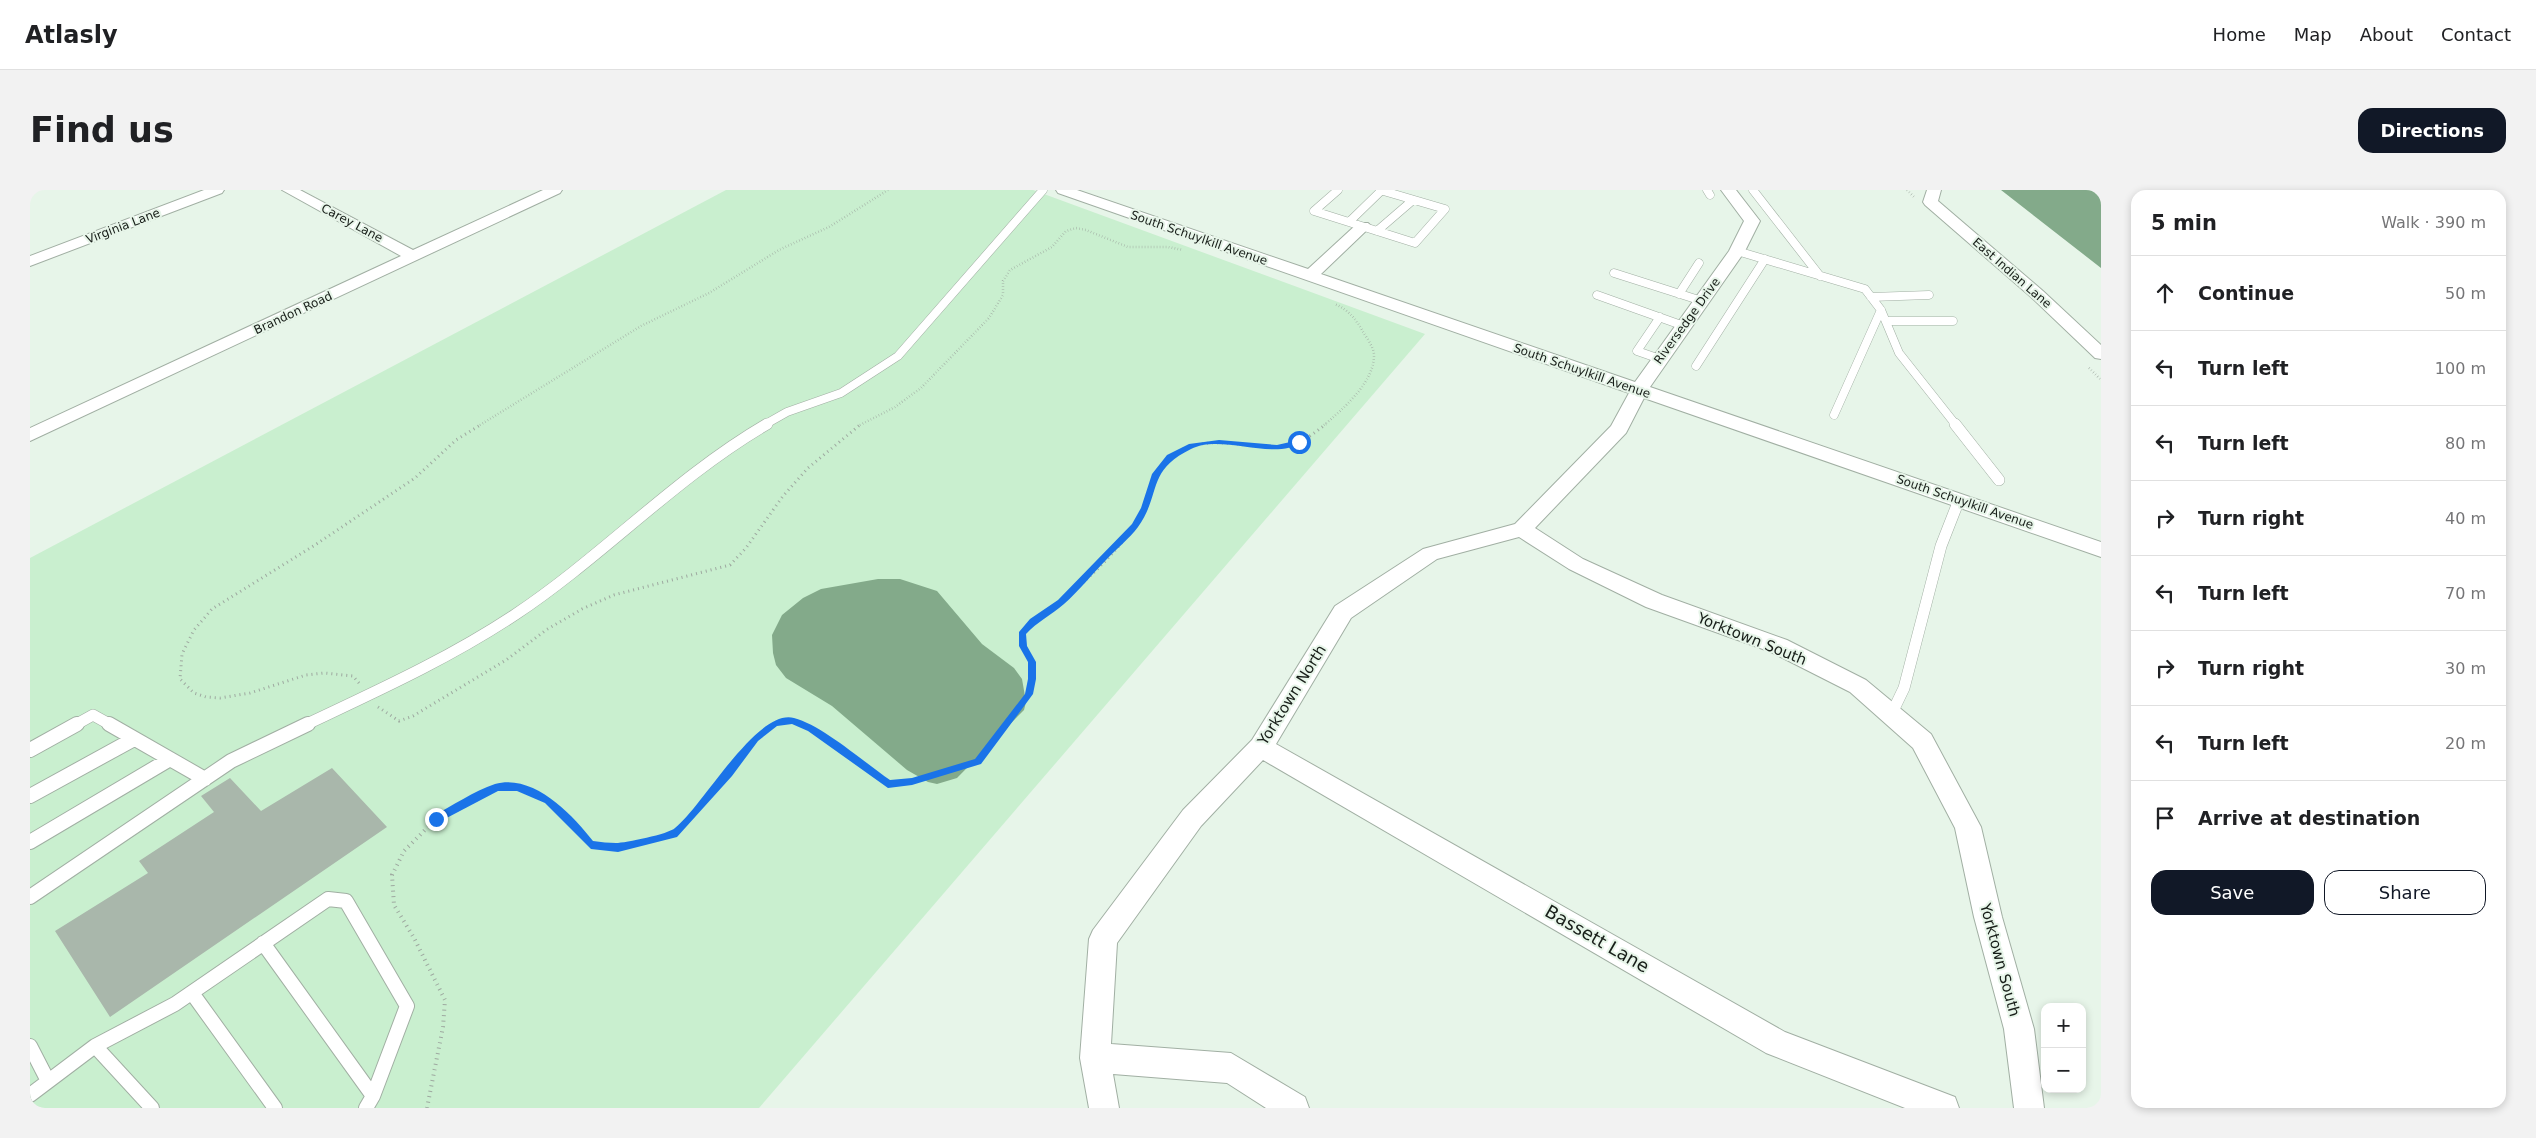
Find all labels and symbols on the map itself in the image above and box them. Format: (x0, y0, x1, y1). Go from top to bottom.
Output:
street label: Carey Lane (319, 201, 385, 245)
street label: Virginia Lane (84, 205, 162, 247)
street label: South Schuylkill Avenue (1129, 208, 1269, 268)
street label: East Indian Lane (1970, 235, 2054, 311)
street label: Riversedge Drive (1651, 275, 1723, 367)
street label: Brandon Road (252, 289, 334, 337)
street label: South Schuylkill Avenue (1512, 341, 1652, 401)
route start (1288, 431, 1311, 454)
street label: South Schuylkill Avenue (1895, 472, 2035, 532)
street label: Yorktown South (1694, 608, 1809, 669)
street label: Yorktown North (1253, 642, 1330, 749)
route end (425, 808, 448, 831)
street label: Bassett Lane (1542, 900, 1653, 977)
street label: Yorktown South (1976, 900, 2024, 1019)

